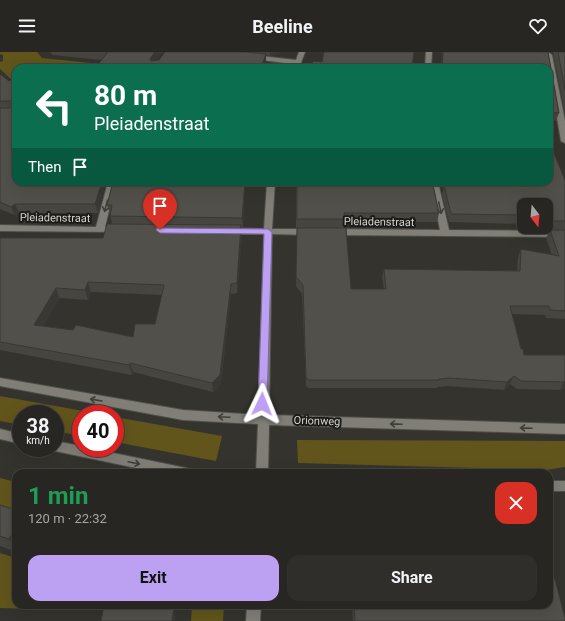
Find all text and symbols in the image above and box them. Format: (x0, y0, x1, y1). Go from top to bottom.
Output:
icon: menu (16, 15, 38, 37)
icon: heart (527, 15, 549, 37)
text: Beeline (252, 16, 313, 37)
text: 80 m (94, 79, 157, 112)
icon: left (28, 80, 80, 132)
text: Pleiadenstraat (94, 113, 209, 134)
icon: arrive (69, 156, 91, 178)
text: Then (28, 158, 61, 176)
pin (143, 189, 177, 230)
icon: arrive (149, 195, 171, 217)
north arrow (517, 198, 553, 234)
map controls (517, 198, 553, 234)
one-way arrow (102, 199, 109, 212)
one-way arrow (436, 201, 444, 214)
street label: Pleiadenstraat (20, 211, 91, 225)
street label: Pleiadenstraat (344, 215, 415, 229)
position arrow (241, 383, 283, 425)
one-way arrow (90, 395, 103, 403)
speed limit sign: 40 (72, 405, 124, 457)
text: 38 (27, 414, 49, 438)
one-way arrow (218, 414, 231, 421)
street label: Orionweg (293, 414, 341, 428)
one-way arrow (390, 420, 403, 427)
one-way arrow (520, 424, 533, 431)
text: km/h (26, 435, 50, 446)
one-way arrow (127, 460, 140, 468)
text: 1 min (28, 482, 88, 510)
button: close (495, 482, 537, 524)
text: 120 m · 22:32 (28, 511, 107, 526)
button: Exit (28, 555, 279, 601)
button: Share (287, 555, 537, 601)

